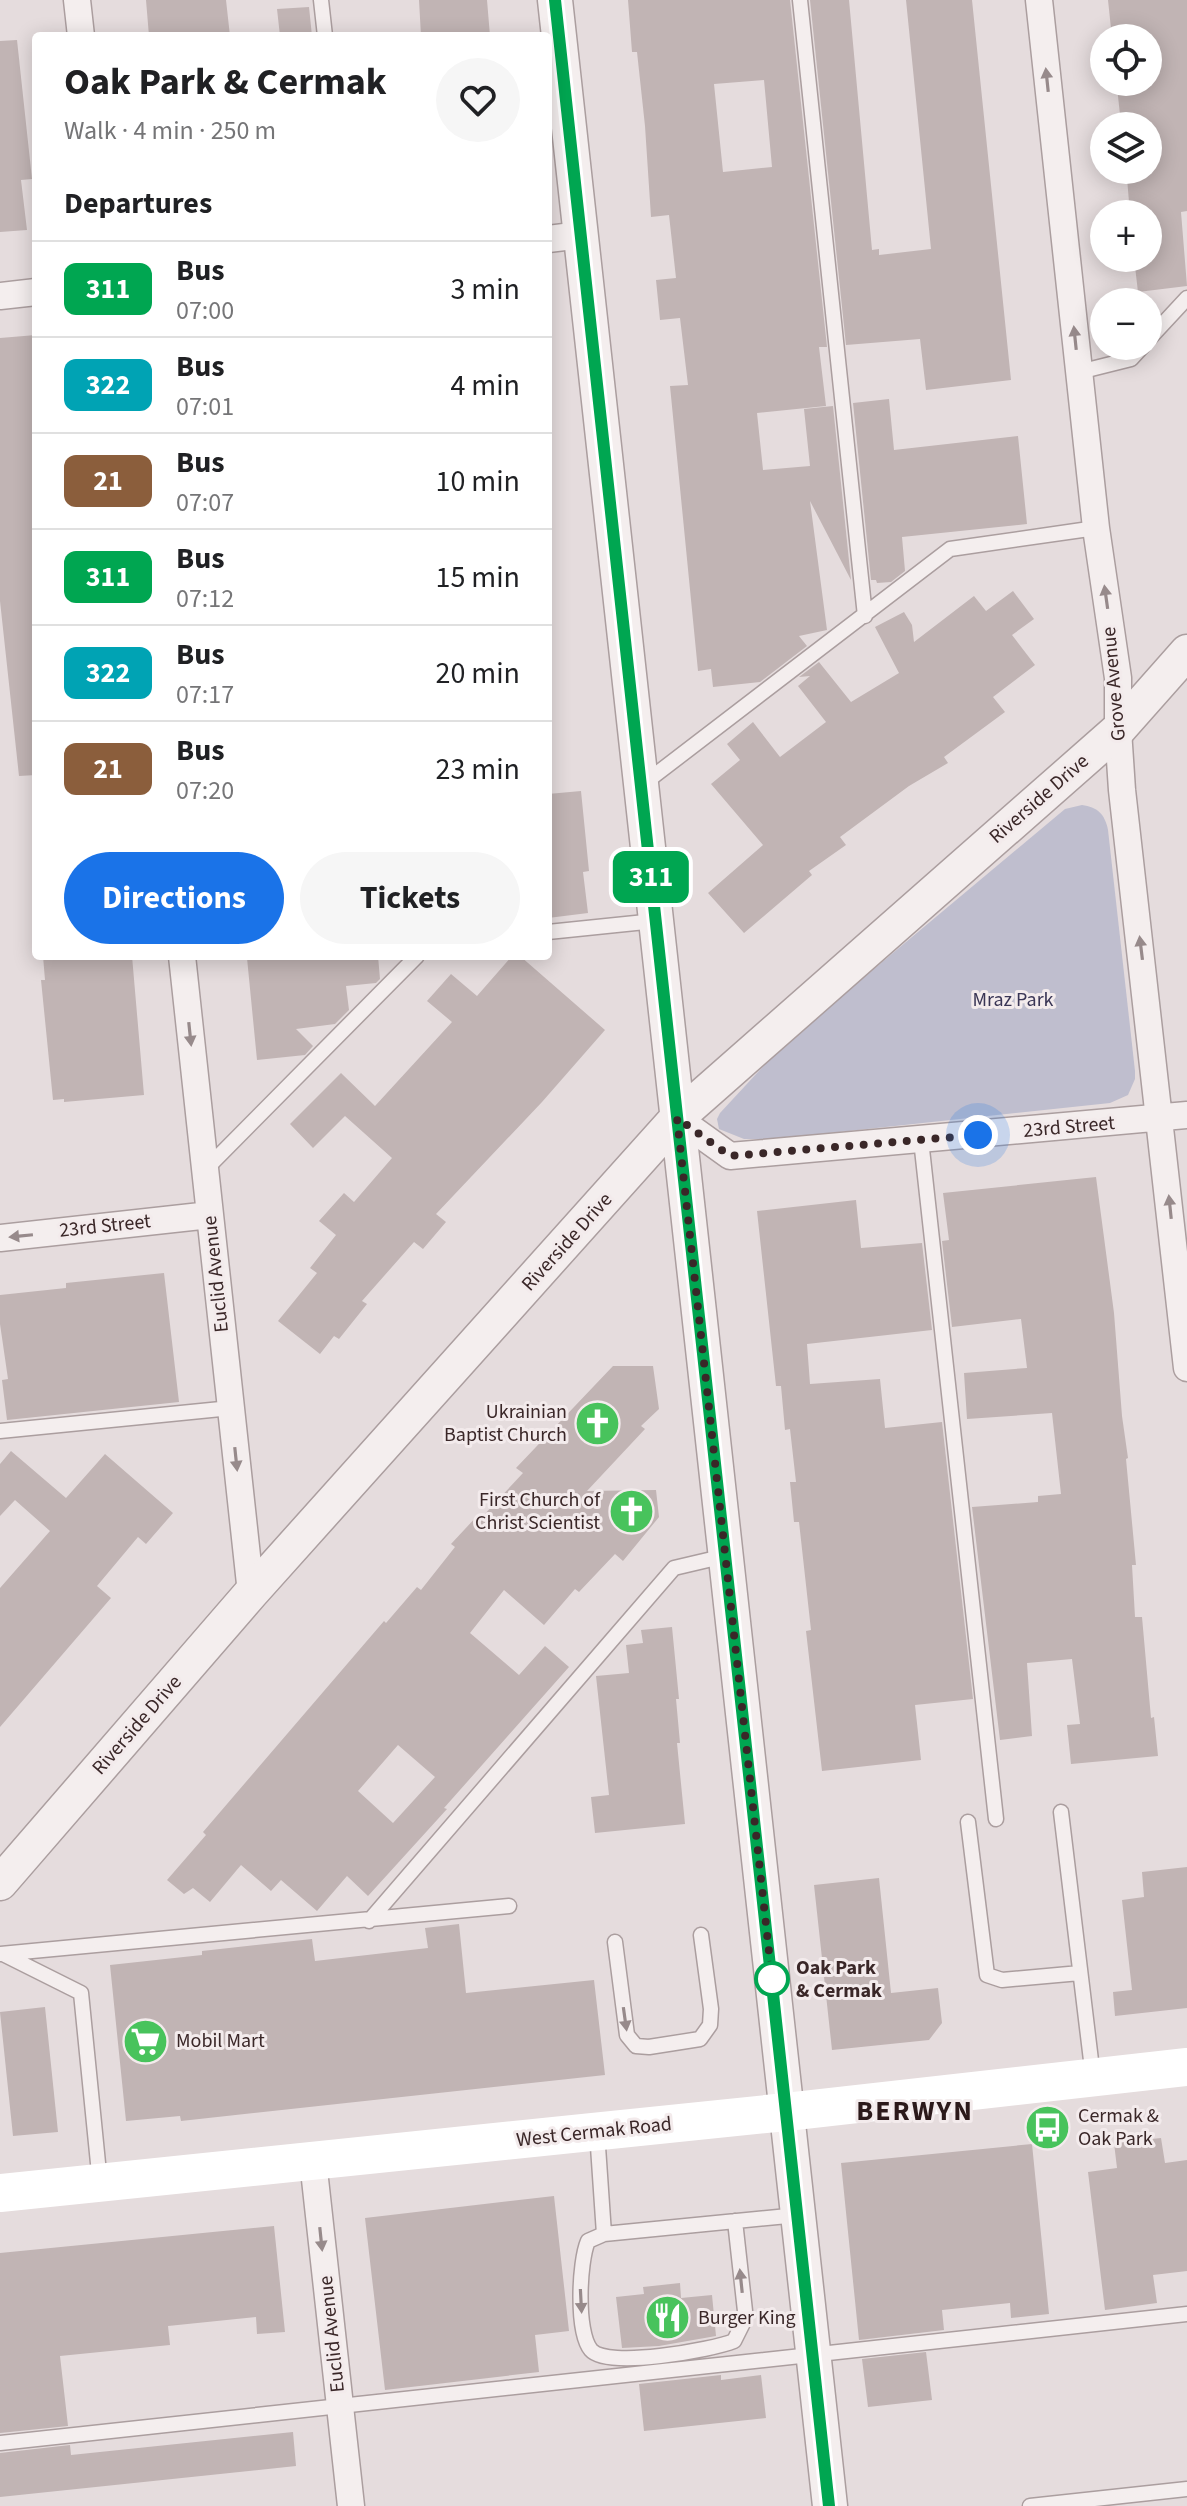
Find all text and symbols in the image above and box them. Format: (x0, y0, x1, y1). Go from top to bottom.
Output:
map controls (1090, 24, 1162, 360)
button: locate (1090, 24, 1162, 96)
text: Oak Park & Cermak (64, 55, 387, 109)
button: heart (436, 58, 520, 142)
one-way arrow (1041, 67, 1054, 92)
text: Walk · 4 min · 250 m (64, 112, 276, 149)
button: layers (1090, 112, 1162, 184)
text: Departures (64, 182, 212, 225)
button: + (1090, 200, 1162, 272)
text: Bus (176, 249, 224, 292)
text: 3 min (450, 268, 520, 311)
text: 311 (86, 269, 130, 309)
button: − (1090, 288, 1162, 360)
text: 07:00 (176, 292, 234, 329)
one-way arrow (1069, 325, 1082, 350)
text: Bus (176, 345, 224, 388)
text: 4 min (450, 364, 520, 407)
text: 322 (86, 365, 130, 405)
text: 07:01 (176, 388, 234, 425)
text: Bus (176, 441, 224, 484)
text: 10 min (436, 460, 520, 503)
text: 21 (93, 461, 123, 501)
text: 07:07 (176, 484, 234, 521)
text: Bus (176, 537, 224, 580)
text: 15 min (436, 556, 520, 599)
text: 311 (86, 557, 130, 597)
text: 07:12 (176, 580, 234, 617)
one-way arrow (1099, 584, 1112, 609)
street label: Grove Avenue (1095, 626, 1133, 742)
text: Bus (176, 633, 224, 676)
text: 20 min (436, 652, 520, 695)
text: 322 (86, 653, 130, 693)
text: 07:17 (176, 676, 234, 713)
text: Bus (176, 729, 224, 772)
text: 23 min (436, 748, 520, 791)
street label: Riverside Drive (983, 748, 1095, 850)
text: 21 (93, 749, 123, 789)
text: 07:20 (176, 772, 234, 809)
line badge: 311 (605, 851, 697, 903)
button: Directions (64, 852, 284, 944)
button: Tickets (300, 852, 520, 944)
text: 311 (629, 857, 673, 897)
one-way arrow (1134, 935, 1147, 960)
park label: Mraz Park (973, 986, 1054, 1014)
one-way arrow (184, 1021, 197, 1046)
street label: 23rd Street (1022, 1109, 1116, 1145)
your location (958, 1115, 998, 1155)
street label: Riverside Drive (515, 1186, 619, 1297)
one-way arrow (1163, 1194, 1176, 1219)
street label: 23rd Street (58, 1207, 152, 1245)
street label: Euclid Avenue (196, 1214, 236, 1334)
one-way arrow (8, 1229, 33, 1242)
place label: Ukrainian Baptist Church (444, 1398, 567, 1449)
church icon: Ukrainian Baptist Church (574, 1400, 622, 1448)
one-way arrow (230, 1447, 243, 1472)
place label: First Church of Christ Scientist (475, 1486, 601, 1537)
church icon: First Church of Christ Scientist (607, 1487, 655, 1535)
street label: Riverside Drive (86, 1669, 188, 1781)
place label: Oak Park & Cermak (796, 1954, 882, 2005)
marker: Oak Park & Cermak (755, 1962, 789, 1996)
one-way arrow (619, 2007, 632, 2032)
supermarket icon: Mobil Mart (121, 2017, 169, 2065)
place label: Mobil Mart (176, 2027, 265, 2055)
district label: BERWYN (856, 2091, 974, 2131)
place label: Cermak & Oak Park (1078, 2102, 1159, 2153)
bus stop icon: Cermak & Oak Park (1023, 2103, 1071, 2151)
street label: West Cermak Road (515, 2110, 673, 2154)
one-way arrow (315, 2227, 328, 2252)
one-way arrow (735, 2268, 748, 2293)
street label: Euclid Avenue (312, 2274, 352, 2394)
one-way arrow (575, 2289, 588, 2314)
restaurant icon: Burger King (643, 2294, 691, 2342)
place label: Burger King (698, 2304, 796, 2332)

